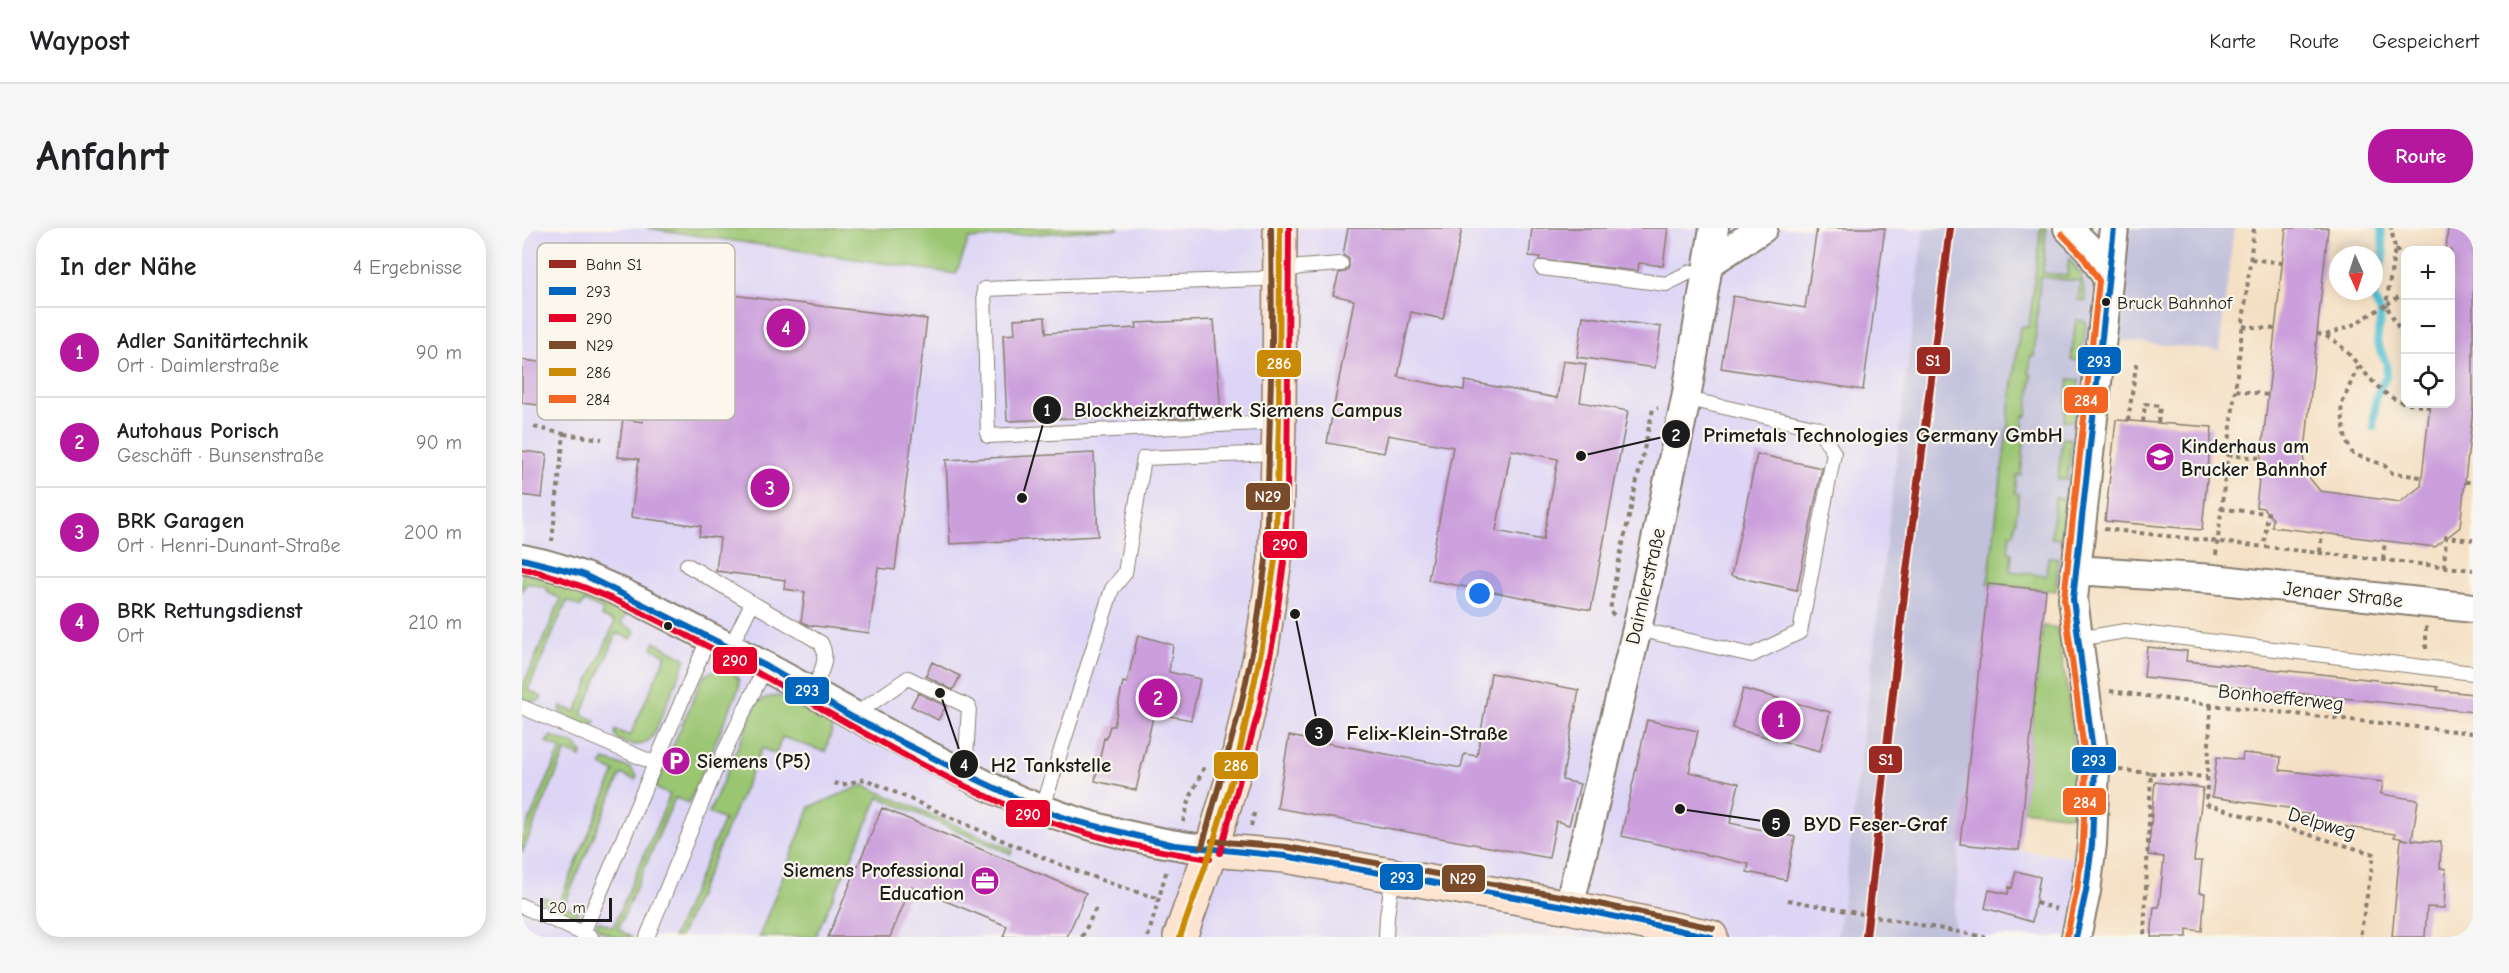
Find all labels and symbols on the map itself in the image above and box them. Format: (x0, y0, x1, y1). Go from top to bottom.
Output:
legend (537, 243, 735, 420)
north arrow (2329, 246, 2383, 300)
text: Bahn S1 (586, 256, 642, 274)
text: 293 (586, 283, 611, 301)
place label: Bruck Bahnhof (2117, 293, 2233, 314)
marker: Bruck Bahnhof (2100, 296, 2112, 308)
pin: 4 (766, 306, 806, 350)
text: 290 (586, 310, 613, 328)
text: N29 (586, 337, 613, 355)
line badge: S1 (1916, 346, 1951, 375)
line badge: 293 (2077, 346, 2122, 375)
line badge: 286 (1256, 349, 1302, 378)
text: S1 (1925, 352, 1941, 370)
text: 293 (2087, 353, 2111, 371)
text: 286 (1267, 355, 1291, 373)
text: 286 (586, 364, 611, 382)
line badge: 284 (2063, 386, 2109, 414)
callout: Blockheizkraftwerk Siemens Campus (1032, 390, 1414, 429)
text: 284 (586, 391, 610, 409)
text: 284 (2074, 392, 2098, 410)
text: Blockheizkraftwerk Siemens Campus (1074, 398, 1402, 422)
text: 1 (1043, 400, 1051, 421)
callout: Primetals Technologies Germany GmbH (1661, 415, 2075, 454)
text: Primetals Technologies Germany GmbH (1703, 423, 2063, 447)
text: 2 (1672, 425, 1681, 446)
place label: Kinderhaus am Brucker Bahnhof (2181, 435, 2328, 481)
school or university icon: Kinderhaus am Brucker Bahnhof (2144, 441, 2176, 473)
pin: 3 (750, 466, 790, 510)
line badge: N29 (1245, 482, 1291, 511)
text: N29 (1255, 488, 1281, 506)
street label: Daimlerstraße (1621, 526, 1670, 647)
line badge: 290 (1262, 530, 1308, 559)
text: 290 (1272, 536, 1298, 554)
street label: Jenaer Straße (2282, 577, 2404, 612)
your location (1465, 579, 1494, 608)
unlabelled marker (662, 620, 674, 632)
line badge: 290 (712, 646, 758, 675)
text: 290 (722, 652, 748, 670)
line badge: 293 (784, 676, 830, 705)
pin: 2 (1138, 676, 1178, 720)
street label: Bonhoefferweg (2217, 679, 2345, 716)
text: 293 (795, 682, 819, 700)
pin: 1 (1762, 698, 1800, 742)
callout: Felix-Klein-Straße (1304, 713, 1520, 752)
text: Felix-Klein-Straße (1346, 721, 1508, 745)
text: 3 (1315, 723, 1323, 744)
parking icon: Siemens (P5) (660, 745, 692, 777)
callout: H2 Tankstelle (949, 745, 1123, 784)
line badge: S1 (1868, 745, 1903, 774)
line badge: 293 (2071, 746, 2117, 774)
place label: Siemens (P5) (697, 750, 811, 773)
line badge: 286 (1213, 751, 1259, 780)
text: S1 (1878, 751, 1894, 769)
text: 293 (2082, 752, 2106, 770)
text: H2 Tankstelle (991, 753, 1111, 777)
text: 4 (960, 755, 968, 776)
text: 286 (1224, 757, 1248, 775)
line badge: 284 (2062, 787, 2107, 816)
text: 284 (2073, 794, 2097, 812)
line badge: 290 (1005, 799, 1051, 828)
street label: Delpweg (2285, 802, 2359, 845)
callout: BYD Feser-Graf (1761, 804, 1958, 843)
text: 290 (1015, 806, 1041, 824)
text: BYD Feser-Graf (1803, 812, 1948, 836)
text: 5 (1771, 814, 1781, 835)
place label: Siemens Professional Education (783, 859, 964, 905)
line badge: 293 (1379, 863, 1424, 891)
line badge: N29 (1441, 864, 1486, 893)
office icon: Siemens Professional Education (969, 865, 1001, 897)
text: 293 (1390, 869, 1414, 887)
text: N29 (1450, 870, 1476, 888)
scale bar (540, 895, 612, 922)

